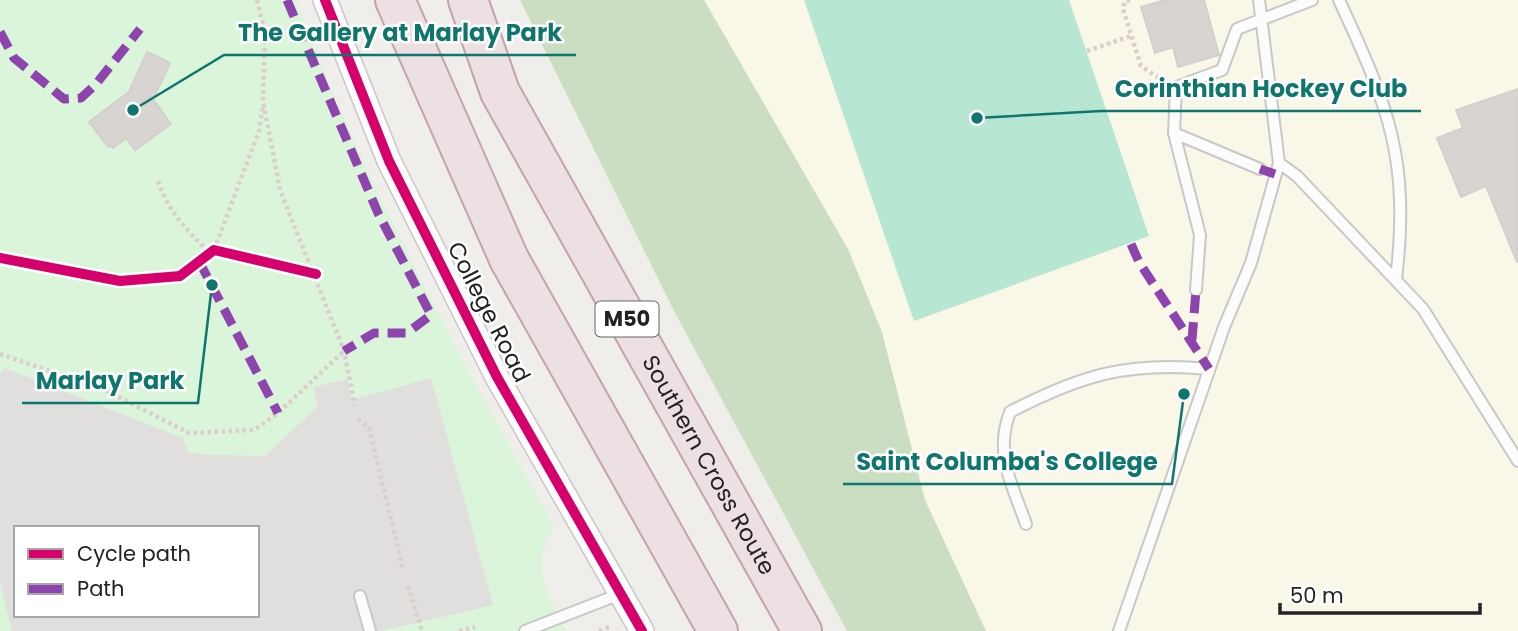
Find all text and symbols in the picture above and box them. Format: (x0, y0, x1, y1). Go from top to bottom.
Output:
callout: The Gallery at Marlay Park (224, 10, 576, 55)
text: The Gallery at Marlay Park (238, 16, 562, 49)
callout: Corinthian Hockey Club (1101, 66, 1421, 111)
text: Corinthian Hockey Club (1115, 72, 1407, 105)
street label: College Road (440, 236, 538, 388)
road number: M50 (596, 302, 658, 336)
street label: Southern Cross Route (635, 349, 783, 581)
callout: Marlay Park (22, 358, 198, 403)
text: Marlay Park (36, 364, 184, 397)
callout: Saint Columba's College (843, 439, 1172, 484)
text: Saint Columba's College (856, 445, 1158, 478)
legend (14, 526, 259, 617)
text: Cycle path (77, 539, 191, 568)
scale bar (1280, 572, 1480, 616)
text: Path (77, 574, 124, 603)
text: 50 m (1290, 581, 1344, 610)

